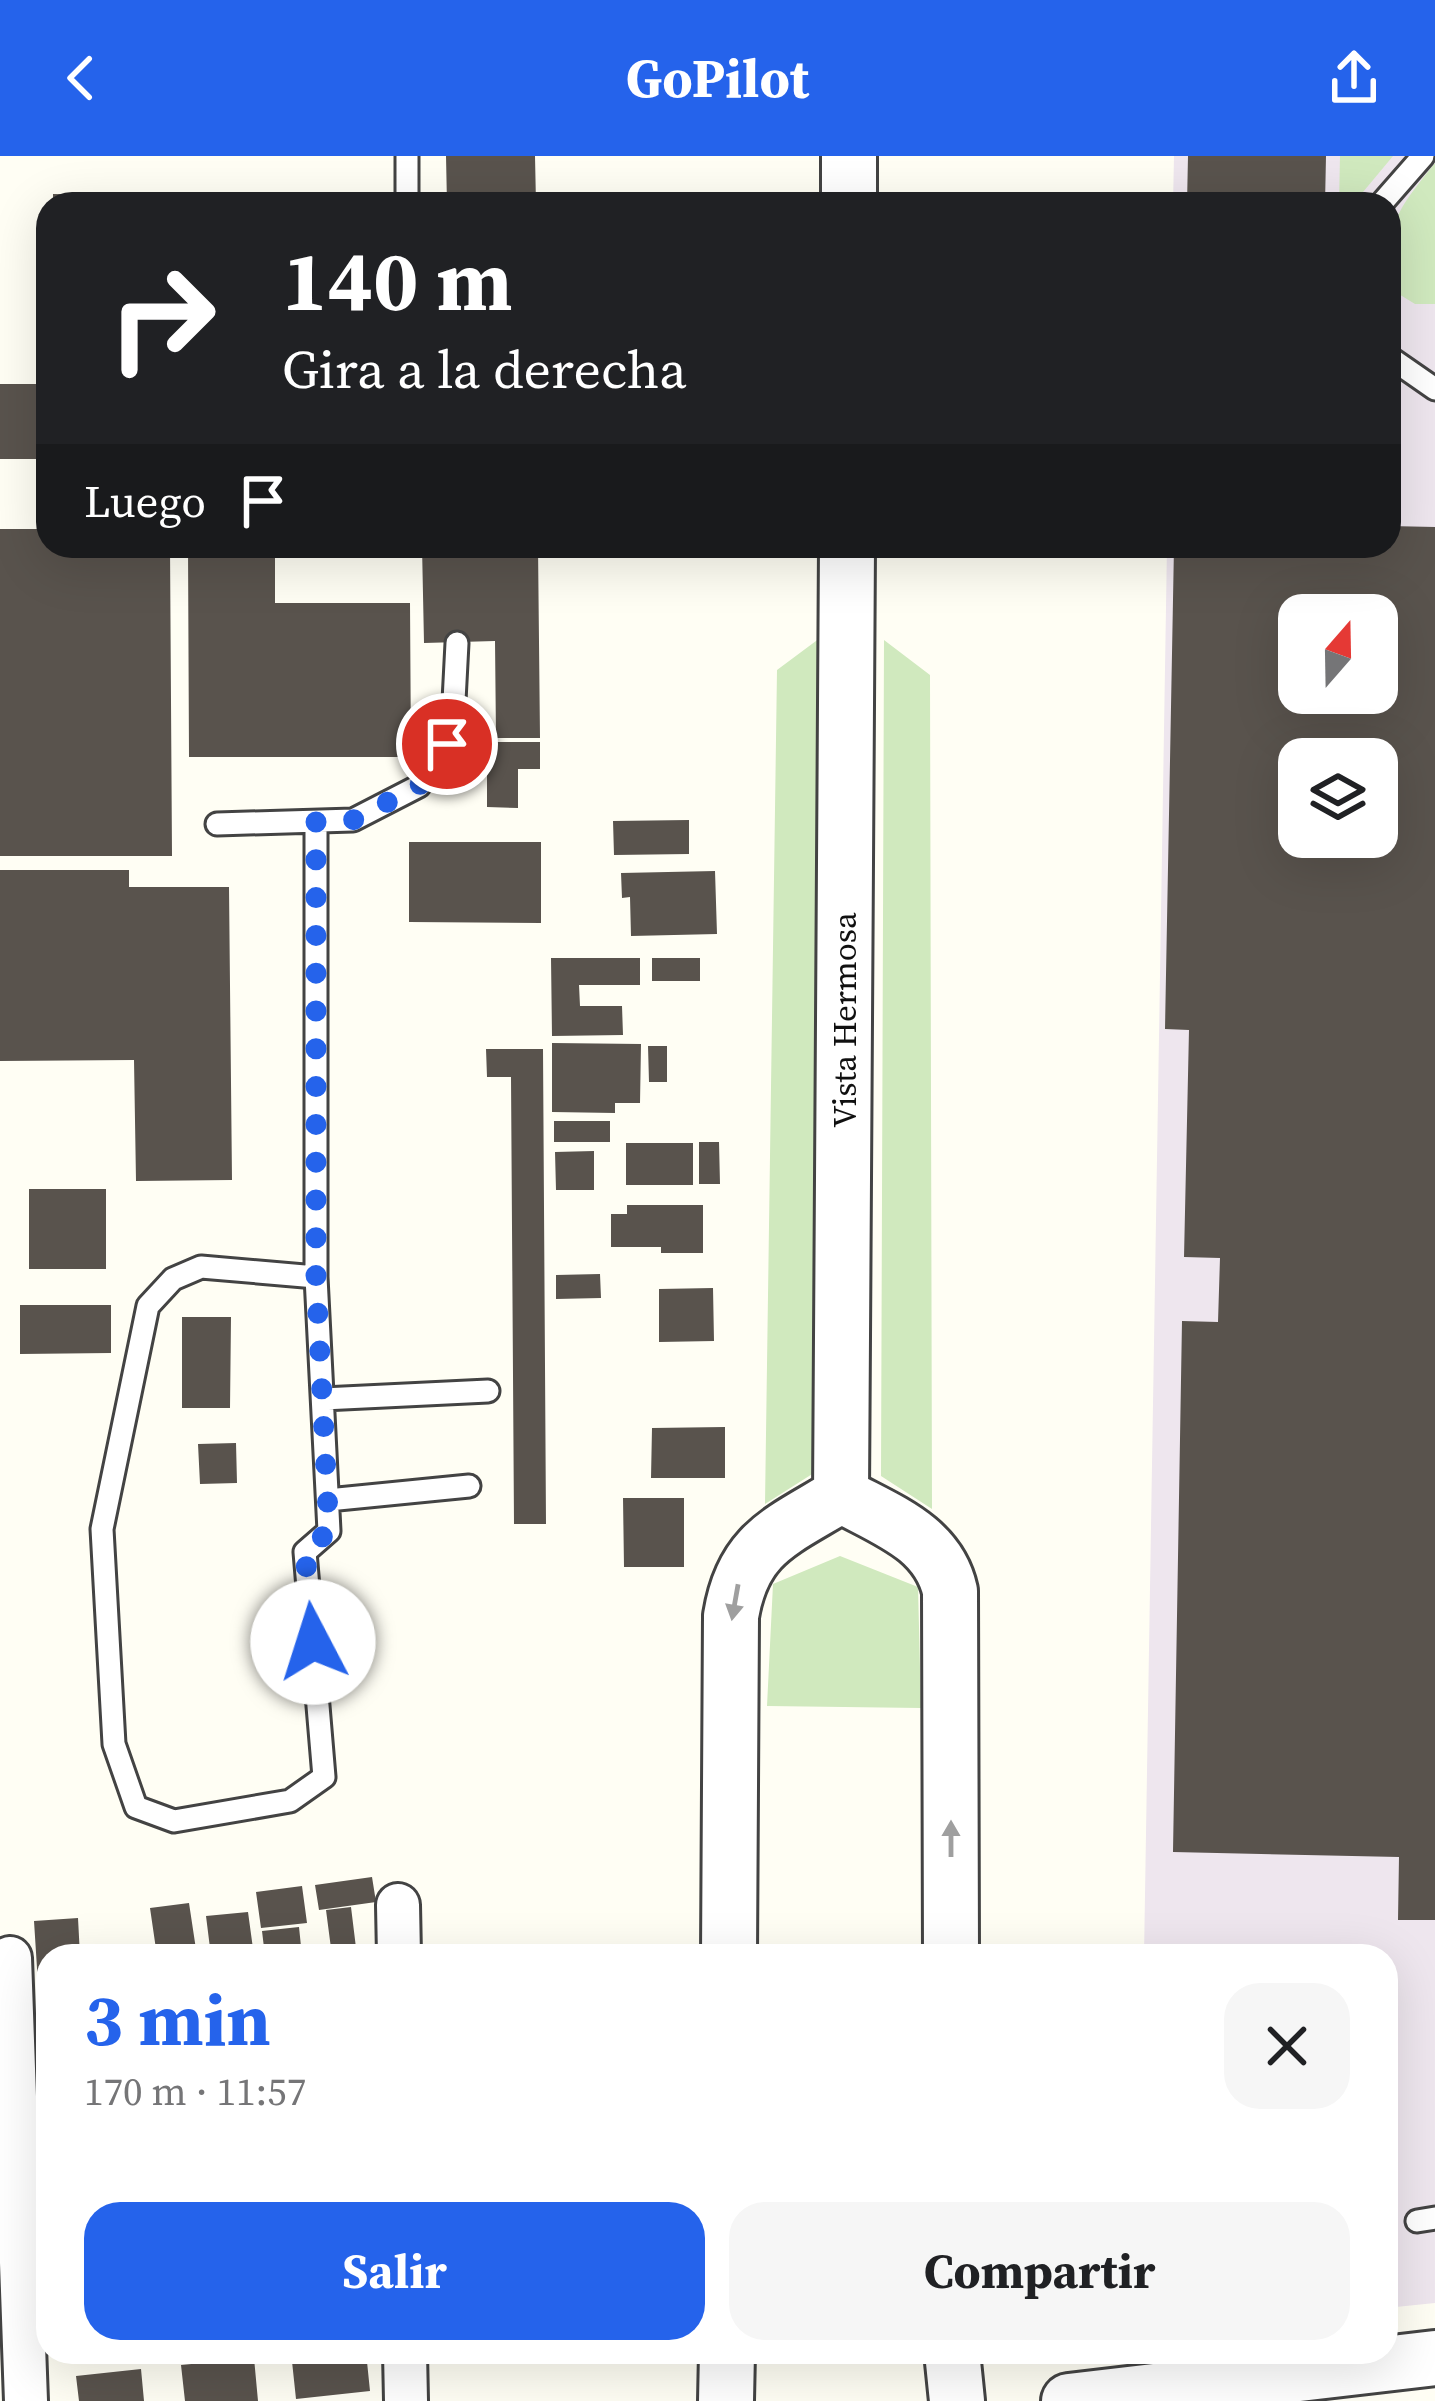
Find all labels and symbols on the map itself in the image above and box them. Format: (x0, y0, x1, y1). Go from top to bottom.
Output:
north arrow (1278, 594, 1398, 714)
pin (396, 693, 498, 795)
street label: Vista Hermosa (822, 912, 867, 1128)
position arrow (250, 1579, 376, 1705)
one-way arrow (725, 1584, 744, 1621)
one-way arrow (941, 1819, 961, 1857)

